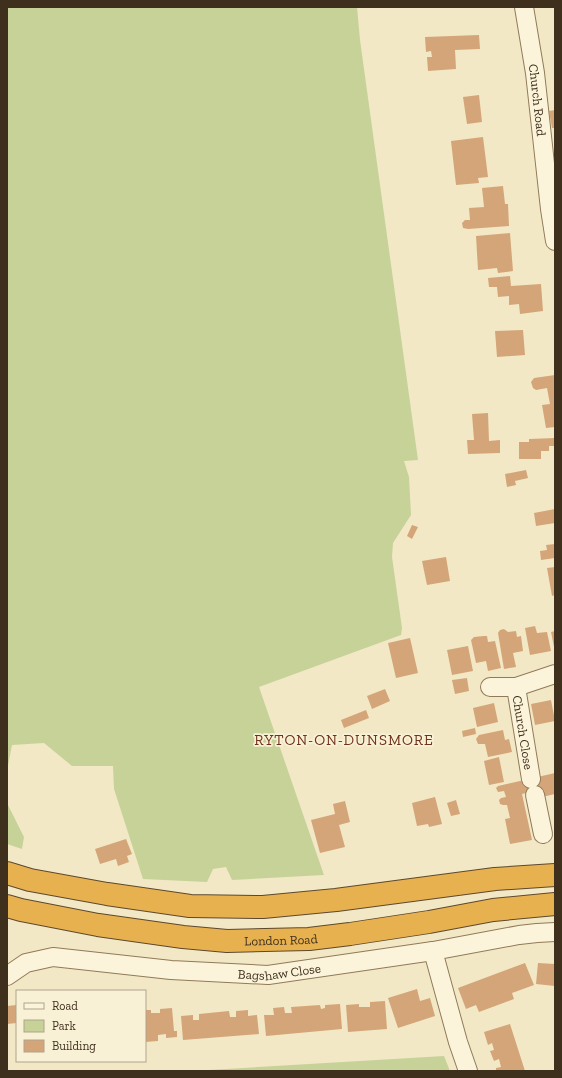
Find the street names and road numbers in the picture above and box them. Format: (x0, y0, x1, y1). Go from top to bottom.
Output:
street label: Church Road (526, 63, 549, 137)
street label: Church Close (509, 694, 536, 771)
street label: London Road (244, 931, 319, 949)
street label: Bagshaw Close (237, 960, 322, 983)

